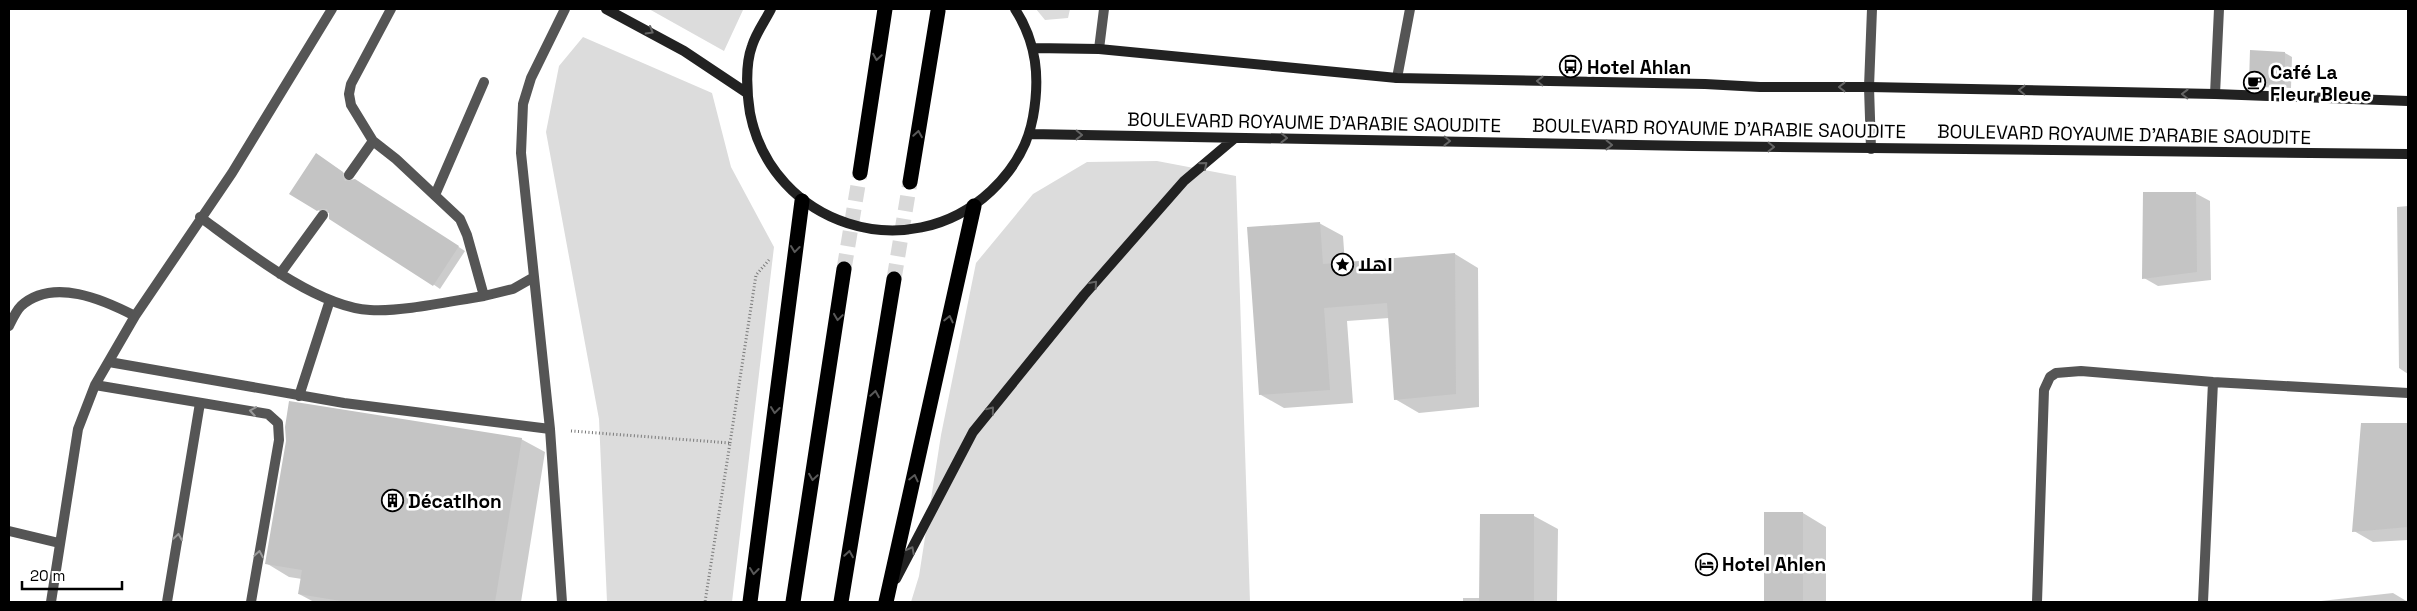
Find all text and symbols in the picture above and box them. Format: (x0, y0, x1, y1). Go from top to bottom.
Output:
one-way arrow (644, 25, 653, 35)
one-way arrow (873, 53, 883, 61)
bus stop icon: Hotel Ahlan (1559, 55, 1583, 79)
place label: Hotel Ahlan (1587, 55, 1691, 80)
place label: Café La Fleur Bleue (2270, 60, 2372, 107)
cafe icon: Café La Fleur Bleue (2242, 71, 2266, 95)
one-way arrow (1536, 76, 1544, 86)
one-way arrow (1838, 82, 1846, 92)
one-way arrow (2018, 85, 2026, 96)
one-way arrow (2180, 88, 2188, 99)
street label: BOULEVARD ROYAUME D'ARABIE SAOUDITE (1127, 107, 1501, 138)
street label: BOULEVARD ROYAUME D'ARABIE SAOUDITE (1532, 113, 1906, 144)
street label: BOULEVARD ROYAUME D'ARABIE SAOUDITE (1937, 119, 2311, 150)
one-way arrow (912, 129, 922, 138)
one-way arrow (1075, 129, 1083, 140)
one-way arrow (1280, 133, 1288, 143)
one-way arrow (1443, 136, 1451, 147)
one-way arrow (1606, 140, 1613, 150)
one-way arrow (1768, 142, 1776, 152)
one-way arrow (1198, 161, 1207, 170)
one-way arrow (791, 245, 801, 253)
place icon: اهلا (1330, 252, 1354, 276)
place label: اهلا (1358, 252, 1393, 277)
one-way arrow (1088, 281, 1097, 290)
one-way arrow (833, 313, 844, 321)
one-way arrow (943, 315, 954, 324)
one-way arrow (869, 389, 880, 397)
one-way arrow (770, 406, 780, 414)
one-way arrow (985, 406, 994, 415)
one-way arrow (248, 407, 257, 417)
one-way arrow (808, 473, 818, 482)
one-way arrow (908, 473, 919, 482)
building icon: Décatlhon (380, 489, 404, 513)
place label: Décatlhon (408, 489, 502, 514)
one-way arrow (172, 533, 182, 541)
one-way arrow (905, 547, 915, 556)
one-way arrow (254, 550, 264, 559)
one-way arrow (843, 550, 853, 559)
hotel icon: Hotel Ahlen (1694, 552, 1718, 576)
place label: Hotel Ahlen (1722, 552, 1826, 577)
scale bar (22, 558, 122, 590)
text: 20 m (30, 566, 65, 585)
one-way arrow (749, 568, 760, 576)

